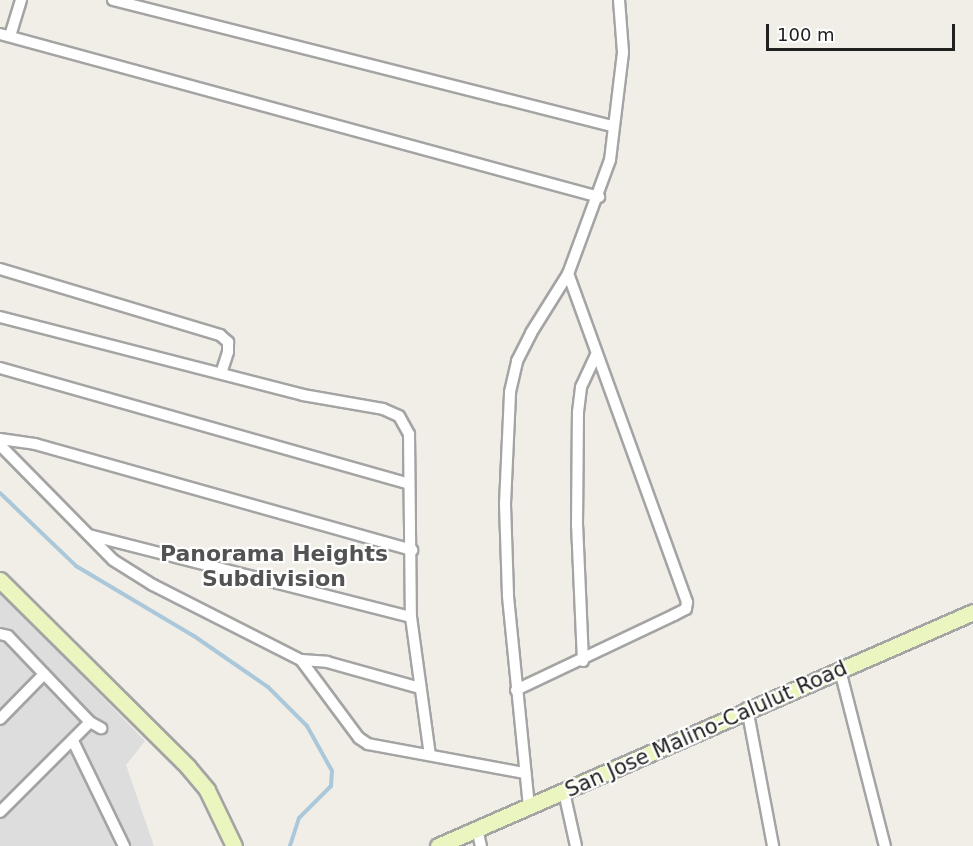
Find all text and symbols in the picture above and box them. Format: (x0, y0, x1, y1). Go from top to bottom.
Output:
scale bar (769, 12, 958, 50)
text: 100 m (777, 24, 835, 45)
district label: Panorama Heights Subdivision (160, 540, 388, 592)
street label: San Jose Malino-Calulut Road (561, 655, 851, 803)

